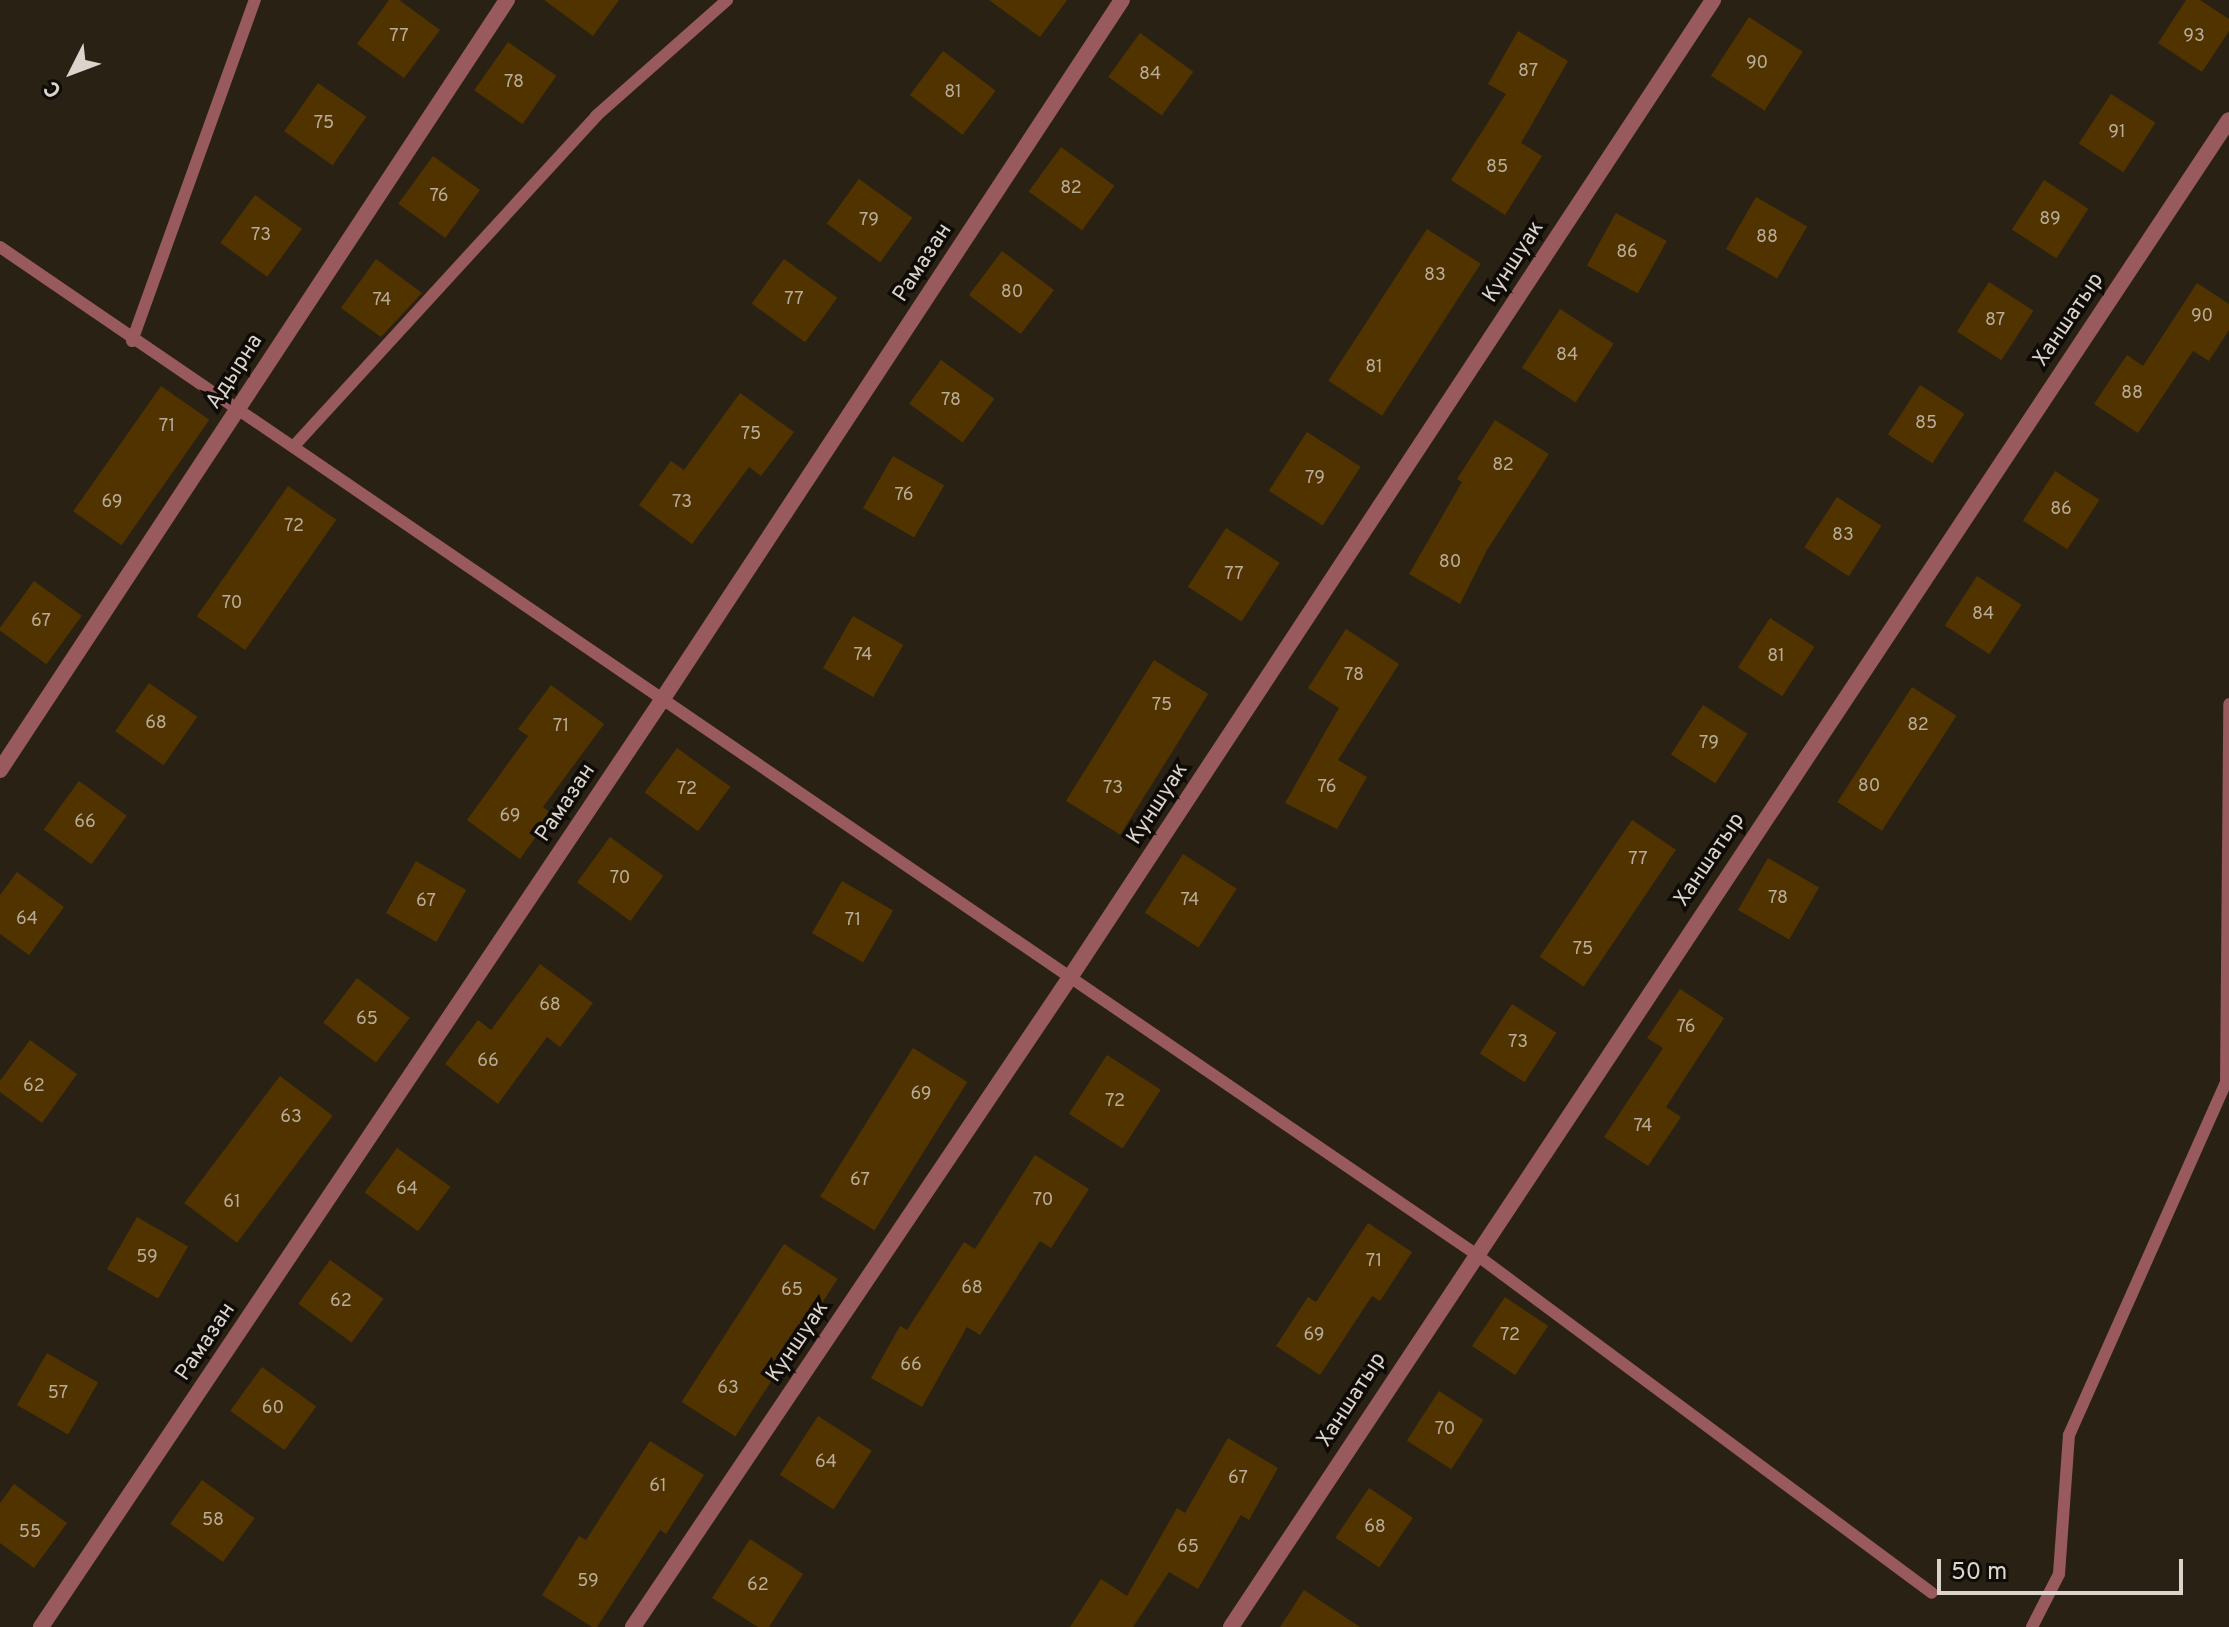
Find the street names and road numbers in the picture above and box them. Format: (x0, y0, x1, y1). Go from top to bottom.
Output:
street label: Куншуак (1478, 216, 1550, 308)
street label: Рамазан (888, 219, 958, 307)
street label: Ханшатыр (2028, 268, 2110, 372)
street label: Адырна (201, 330, 269, 414)
street label: Куншуак (1122, 758, 1194, 850)
street label: Рамазан (530, 759, 602, 847)
street label: Ханшатыр (1669, 808, 1751, 912)
street label: Куншуак (761, 1296, 835, 1388)
street label: Рамазан (170, 1298, 242, 1386)
street label: Ханшатыр (1312, 1348, 1392, 1452)

